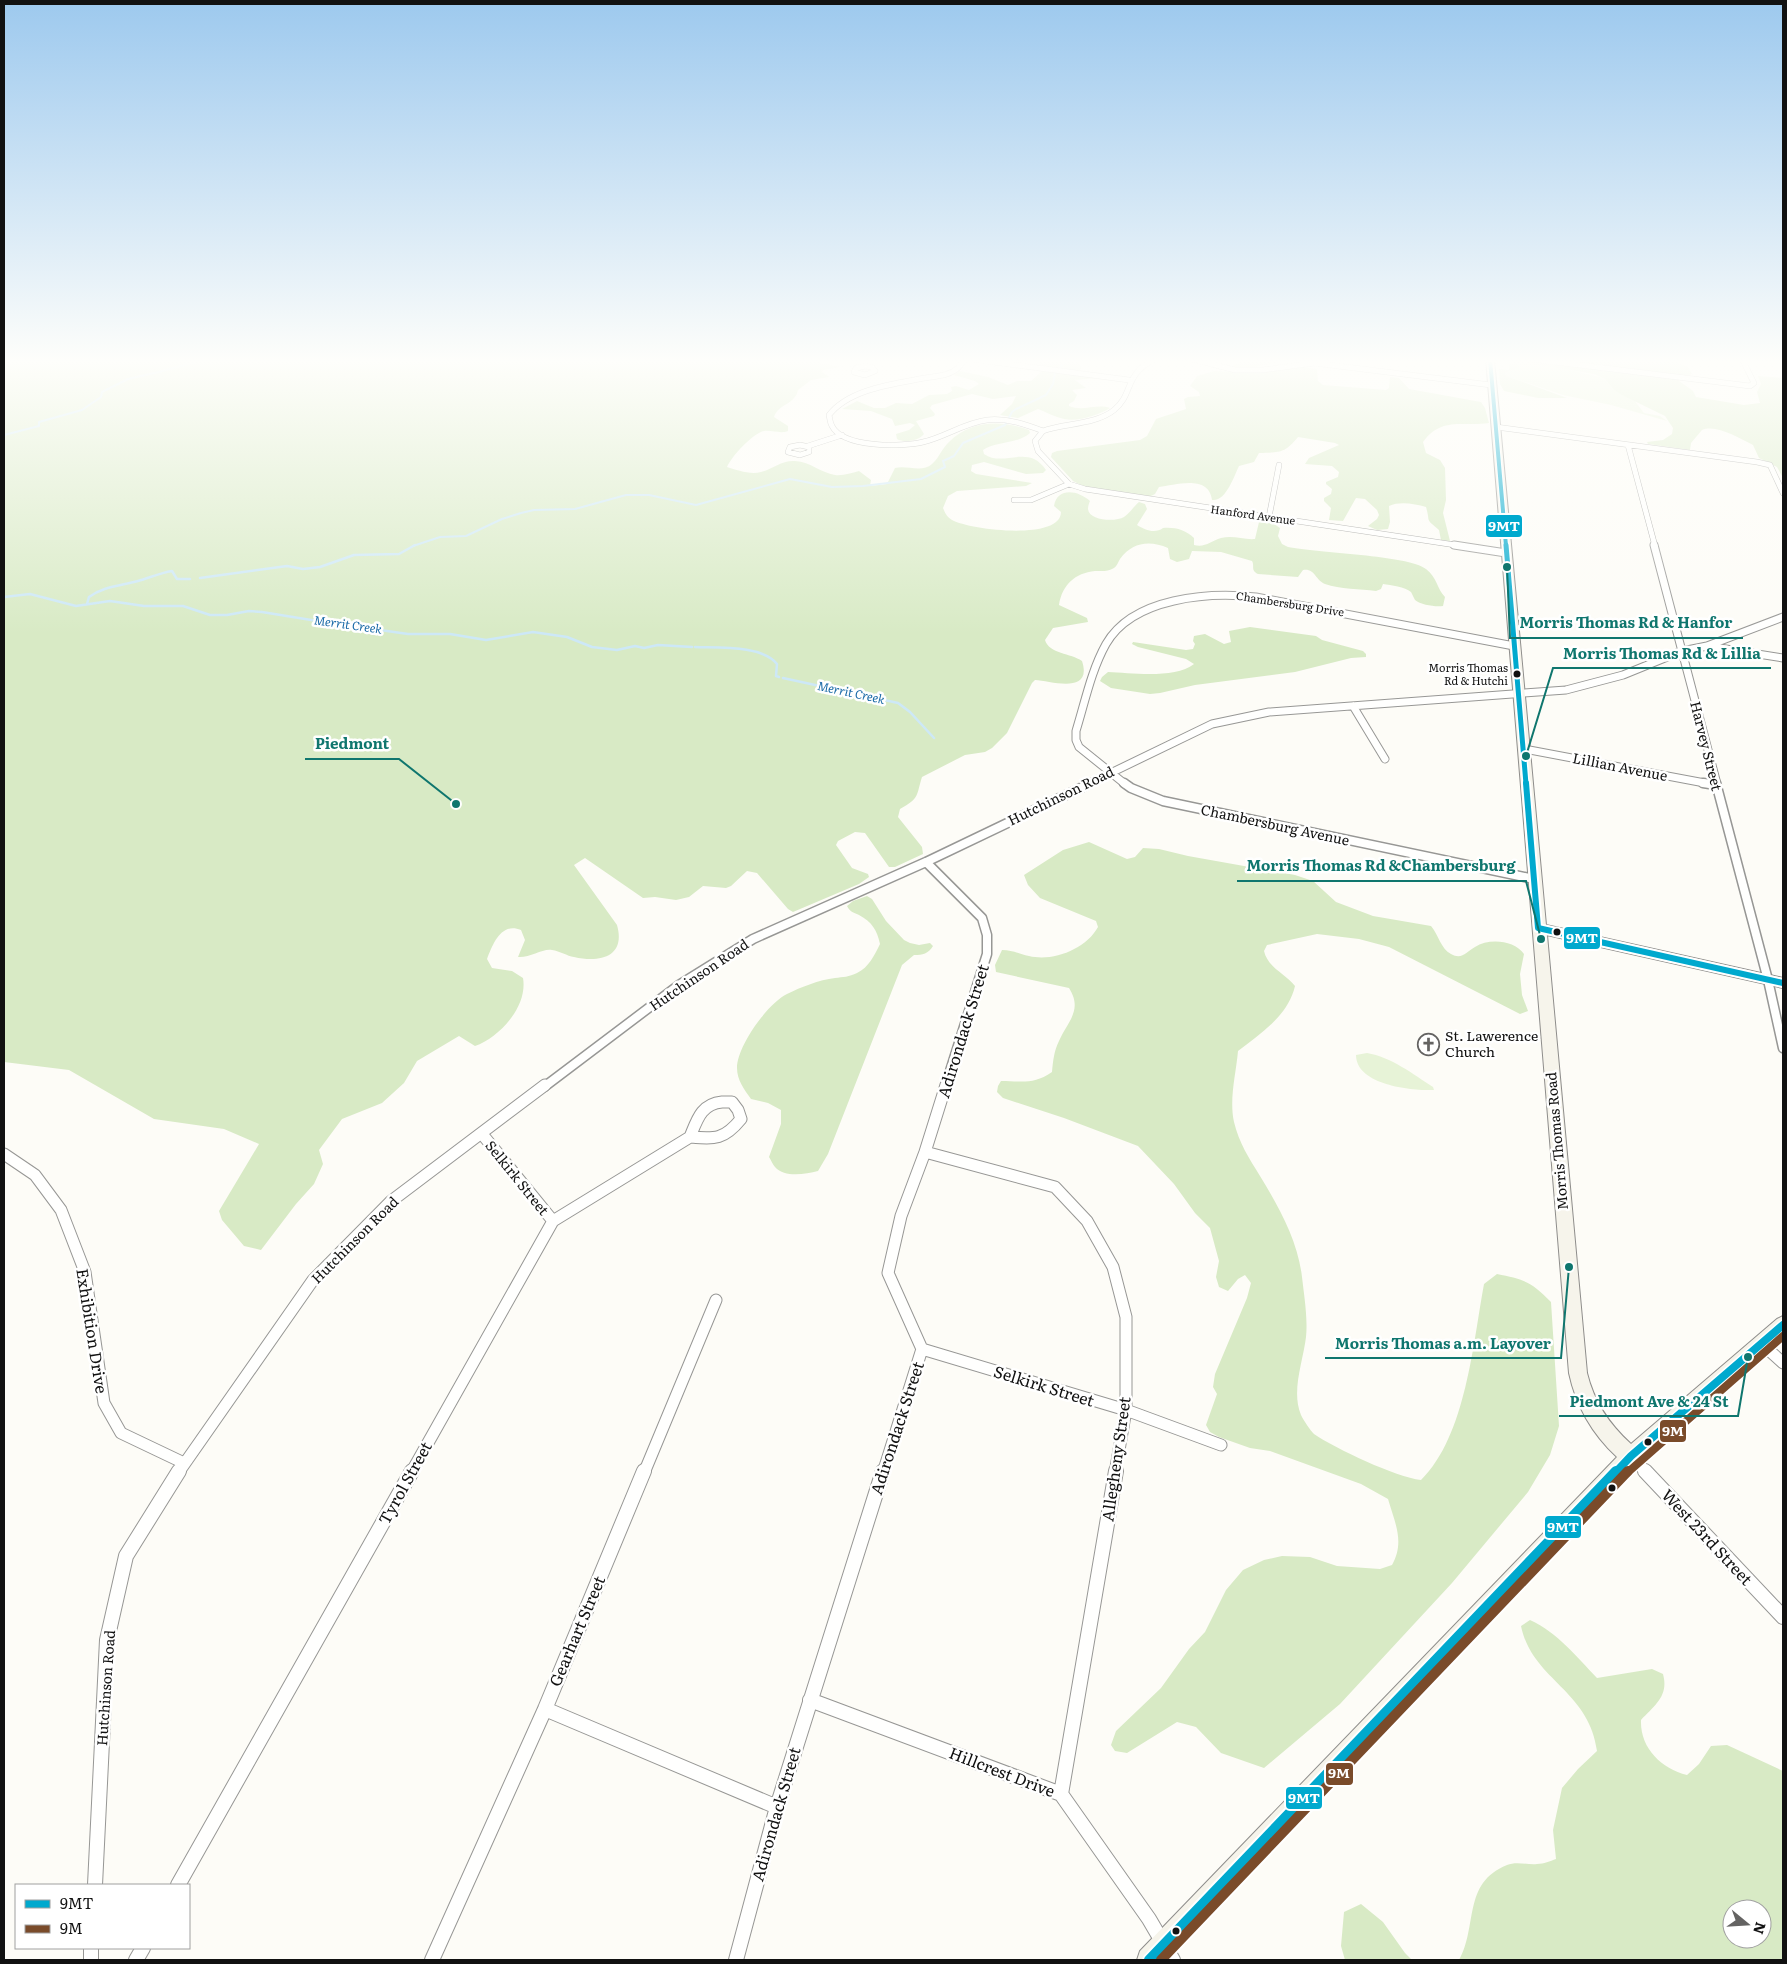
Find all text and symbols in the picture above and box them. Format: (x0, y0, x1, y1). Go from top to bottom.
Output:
street label: Hanford Avenue (1210, 500, 1297, 528)
line badge: 9MT (1485, 514, 1523, 538)
text: 9MT (1488, 515, 1521, 535)
street label: Chambersburg Drive (1235, 587, 1346, 620)
callout: Morris Thomas Rd & Hanfor (1510, 608, 1743, 638)
water label: Merrit Creek (313, 610, 384, 638)
text: Morris Thomas Rd & Hanfor (1520, 610, 1732, 633)
callout: Morris Thomas Rd & Lillia (1553, 638, 1771, 668)
text: Morris Thomas Rd & Lillia (1563, 641, 1761, 664)
place label: Morris Thomas Rd & Hutchi (1428, 659, 1508, 688)
marker: Morris Thomas Rd & Hutchi (1512, 669, 1522, 679)
water label: Merrit Creek (816, 676, 887, 708)
street label: Harvey Street (1686, 699, 1728, 793)
callout: Piedmont (305, 729, 399, 759)
text: Piedmont (315, 731, 390, 754)
street label: Lillian Avenue (1571, 747, 1669, 785)
street label: Hutchinson Road (1004, 761, 1117, 829)
street label: Chambersburg Avenue (1199, 798, 1351, 850)
callout: Morris Thomas Rd &Chambersburg (1237, 851, 1526, 881)
text: Morris Thomas Rd &Chambersburg (1246, 853, 1517, 876)
line badge: 9MT (1563, 926, 1601, 950)
unlabelled marker (1552, 927, 1562, 937)
text: 9MT (1566, 927, 1599, 947)
street label: Hutchinson Road (645, 933, 752, 1015)
street label: Adirondack Street (930, 960, 994, 1101)
place label: St. Lawerence Church (1445, 1025, 1538, 1061)
church icon: St. Lawerence Church (1417, 1032, 1441, 1056)
street label: Morris Thomas Road (1540, 1071, 1572, 1211)
street label: Selkirk Street (481, 1136, 554, 1219)
street label: Hutchinson Road (306, 1191, 403, 1287)
street label: Exhibition Drive (71, 1267, 115, 1395)
callout: Morris Thomas a.m. Layover (1325, 1328, 1561, 1358)
text: Morris Thomas a.m. Layover (1335, 1331, 1551, 1354)
street label: Adirondack Street (863, 1357, 929, 1497)
street label: Selkirk Street (991, 1358, 1098, 1412)
callout: Piedmont Ave & 24 St (1559, 1386, 1738, 1416)
text: Piedmont Ave & 24 St (1570, 1389, 1729, 1412)
street label: Allegheny Street (1094, 1394, 1136, 1523)
line badge: 9M (1659, 1419, 1687, 1443)
text: 9M (1662, 1420, 1684, 1440)
street label: Tyrol Street (371, 1436, 437, 1528)
unlabelled marker (1643, 1437, 1653, 1447)
unlabelled marker (1607, 1483, 1617, 1493)
street label: West 23rd Street (1657, 1483, 1759, 1590)
line badge: 9MT (1544, 1515, 1582, 1539)
text: 9MT (1547, 1516, 1580, 1536)
street label: Gearhart Street (542, 1571, 610, 1690)
street label: Hutchinson Road (91, 1629, 119, 1746)
street label: Hillcrest Drive (946, 1740, 1059, 1802)
street label: Adirondack Street (744, 1743, 806, 1884)
line badge: 9M (1325, 1762, 1354, 1786)
text: 9M (1328, 1762, 1350, 1782)
line badge: 9MT (1285, 1786, 1323, 1810)
text: 9MT (1288, 1787, 1321, 1807)
legend (15, 1884, 190, 1949)
text: 9MT (60, 1891, 94, 1914)
north arrow (1722, 1899, 1772, 1949)
text: 9M (60, 1916, 83, 1939)
text: N (1749, 1920, 1772, 1937)
unlabelled marker (1171, 1926, 1181, 1936)

